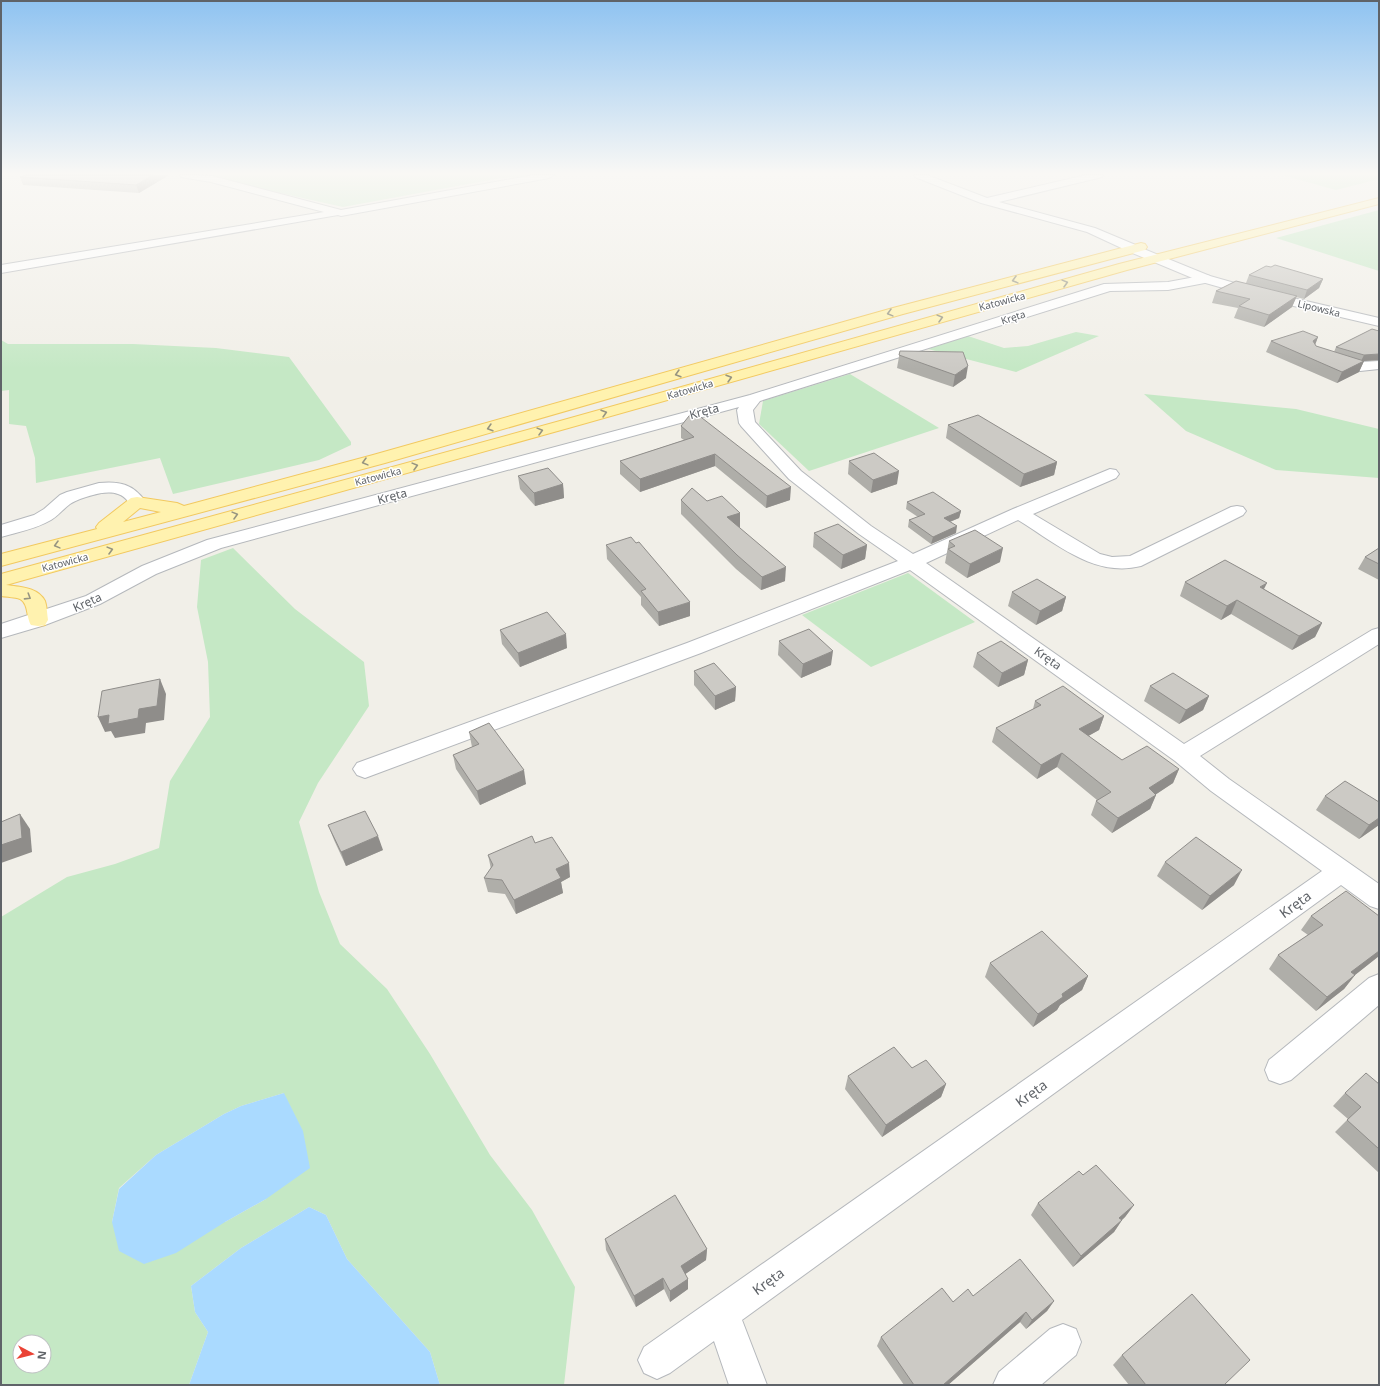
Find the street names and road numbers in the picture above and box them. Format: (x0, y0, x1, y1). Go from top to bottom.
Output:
street label: Katowicka (977, 288, 1027, 314)
street label: Lipowska (1296, 296, 1342, 320)
street label: Kręta (999, 307, 1027, 327)
street label: Katowicka (665, 376, 715, 402)
street label: Kręta (687, 399, 721, 423)
street label: Katowicka (353, 463, 403, 489)
street label: Kręta (375, 484, 409, 508)
street label: Katowicka (40, 549, 90, 575)
street label: Kręta (70, 588, 104, 616)
street label: Kręta (1031, 642, 1065, 674)
street label: Kręta (1275, 886, 1315, 922)
street label: Kręta (1011, 1075, 1051, 1111)
street label: Kręta (748, 1263, 788, 1299)

